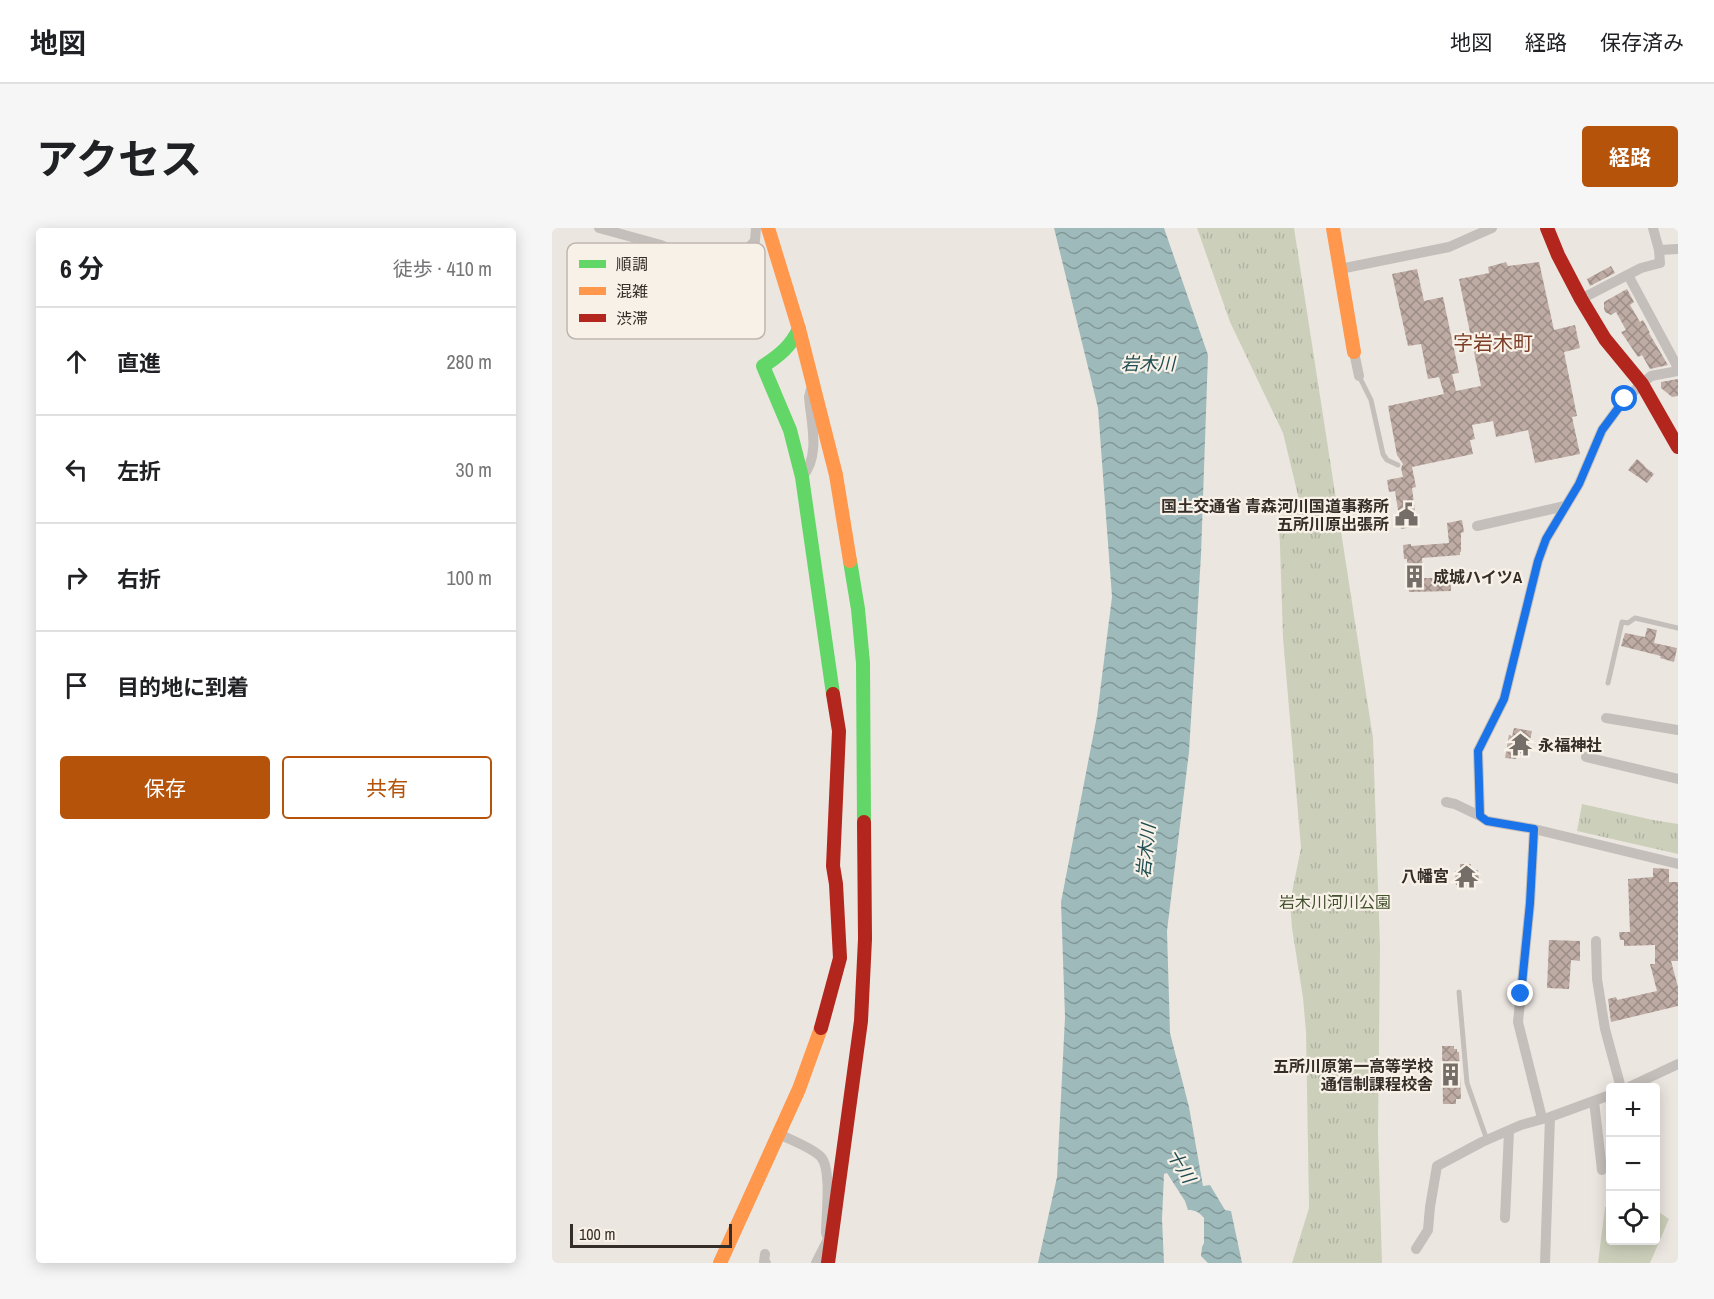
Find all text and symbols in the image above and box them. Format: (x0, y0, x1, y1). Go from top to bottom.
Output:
text: 地図 (30, 24, 86, 62)
text: 地図 (1450, 28, 1492, 57)
text: 経路 (1525, 28, 1567, 57)
text: 保存済み (1600, 28, 1684, 57)
button: 経路 (1582, 126, 1678, 187)
text: アクセス (36, 131, 202, 187)
legend (567, 243, 765, 339)
text: 6 分 (60, 251, 104, 286)
text: 順調 (616, 253, 648, 275)
text: 徒歩 · 410 m (393, 255, 492, 282)
text: 混雑 (616, 280, 648, 302)
text: 渋滞 (616, 307, 648, 329)
district label: 字岩木町 (1453, 329, 1533, 356)
icon: ahead (60, 345, 93, 378)
text: 直進 (117, 348, 161, 378)
text: 280 m (446, 348, 492, 375)
water label: 岩木川 (1121, 351, 1177, 376)
route start (1611, 385, 1637, 411)
icon: left (60, 453, 93, 486)
text: 左折 (117, 456, 161, 486)
text: 30 m (456, 456, 492, 483)
place label: 国土交通省 青森河川国道事務所 五所川原出張所 (1161, 495, 1389, 535)
public building icon: 国土交通省 青森河川国道事務所 五所川原出張所 (1394, 502, 1420, 528)
icon: right (60, 561, 93, 594)
text: 右折 (117, 564, 161, 594)
text: 100 m (446, 564, 492, 591)
building icon: 成城ハイツA (1402, 564, 1428, 590)
place label: 成城ハイツA (1433, 566, 1523, 588)
icon: arrive (60, 669, 93, 702)
text: 目的地に到着 (117, 672, 249, 702)
temple icon: 永福神社 (1507, 732, 1533, 758)
place label: 永福神社 (1538, 734, 1602, 756)
button: 保存 (60, 756, 270, 819)
button: 共有 (282, 756, 492, 819)
water label: 岩木川 (1130, 821, 1161, 879)
temple icon: 八幡宮 (1454, 863, 1480, 889)
place label: 八幡宮 (1401, 865, 1449, 887)
park label: 岩木川河川公園 (1279, 891, 1391, 913)
route end (1507, 980, 1533, 1006)
place label: 五所川原第一高等学校 通信制課程校舎 (1273, 1055, 1433, 1095)
building icon: 五所川原第一高等学校 通信制課程校舎 (1438, 1062, 1464, 1088)
map controls (1606, 1083, 1660, 1245)
button: + (1606, 1083, 1660, 1137)
button: − (1606, 1137, 1660, 1191)
water label: 十川 (1161, 1144, 1202, 1189)
button: locate (1606, 1191, 1660, 1245)
scale bar (570, 1221, 732, 1248)
text: 100 m (579, 1223, 615, 1245)

